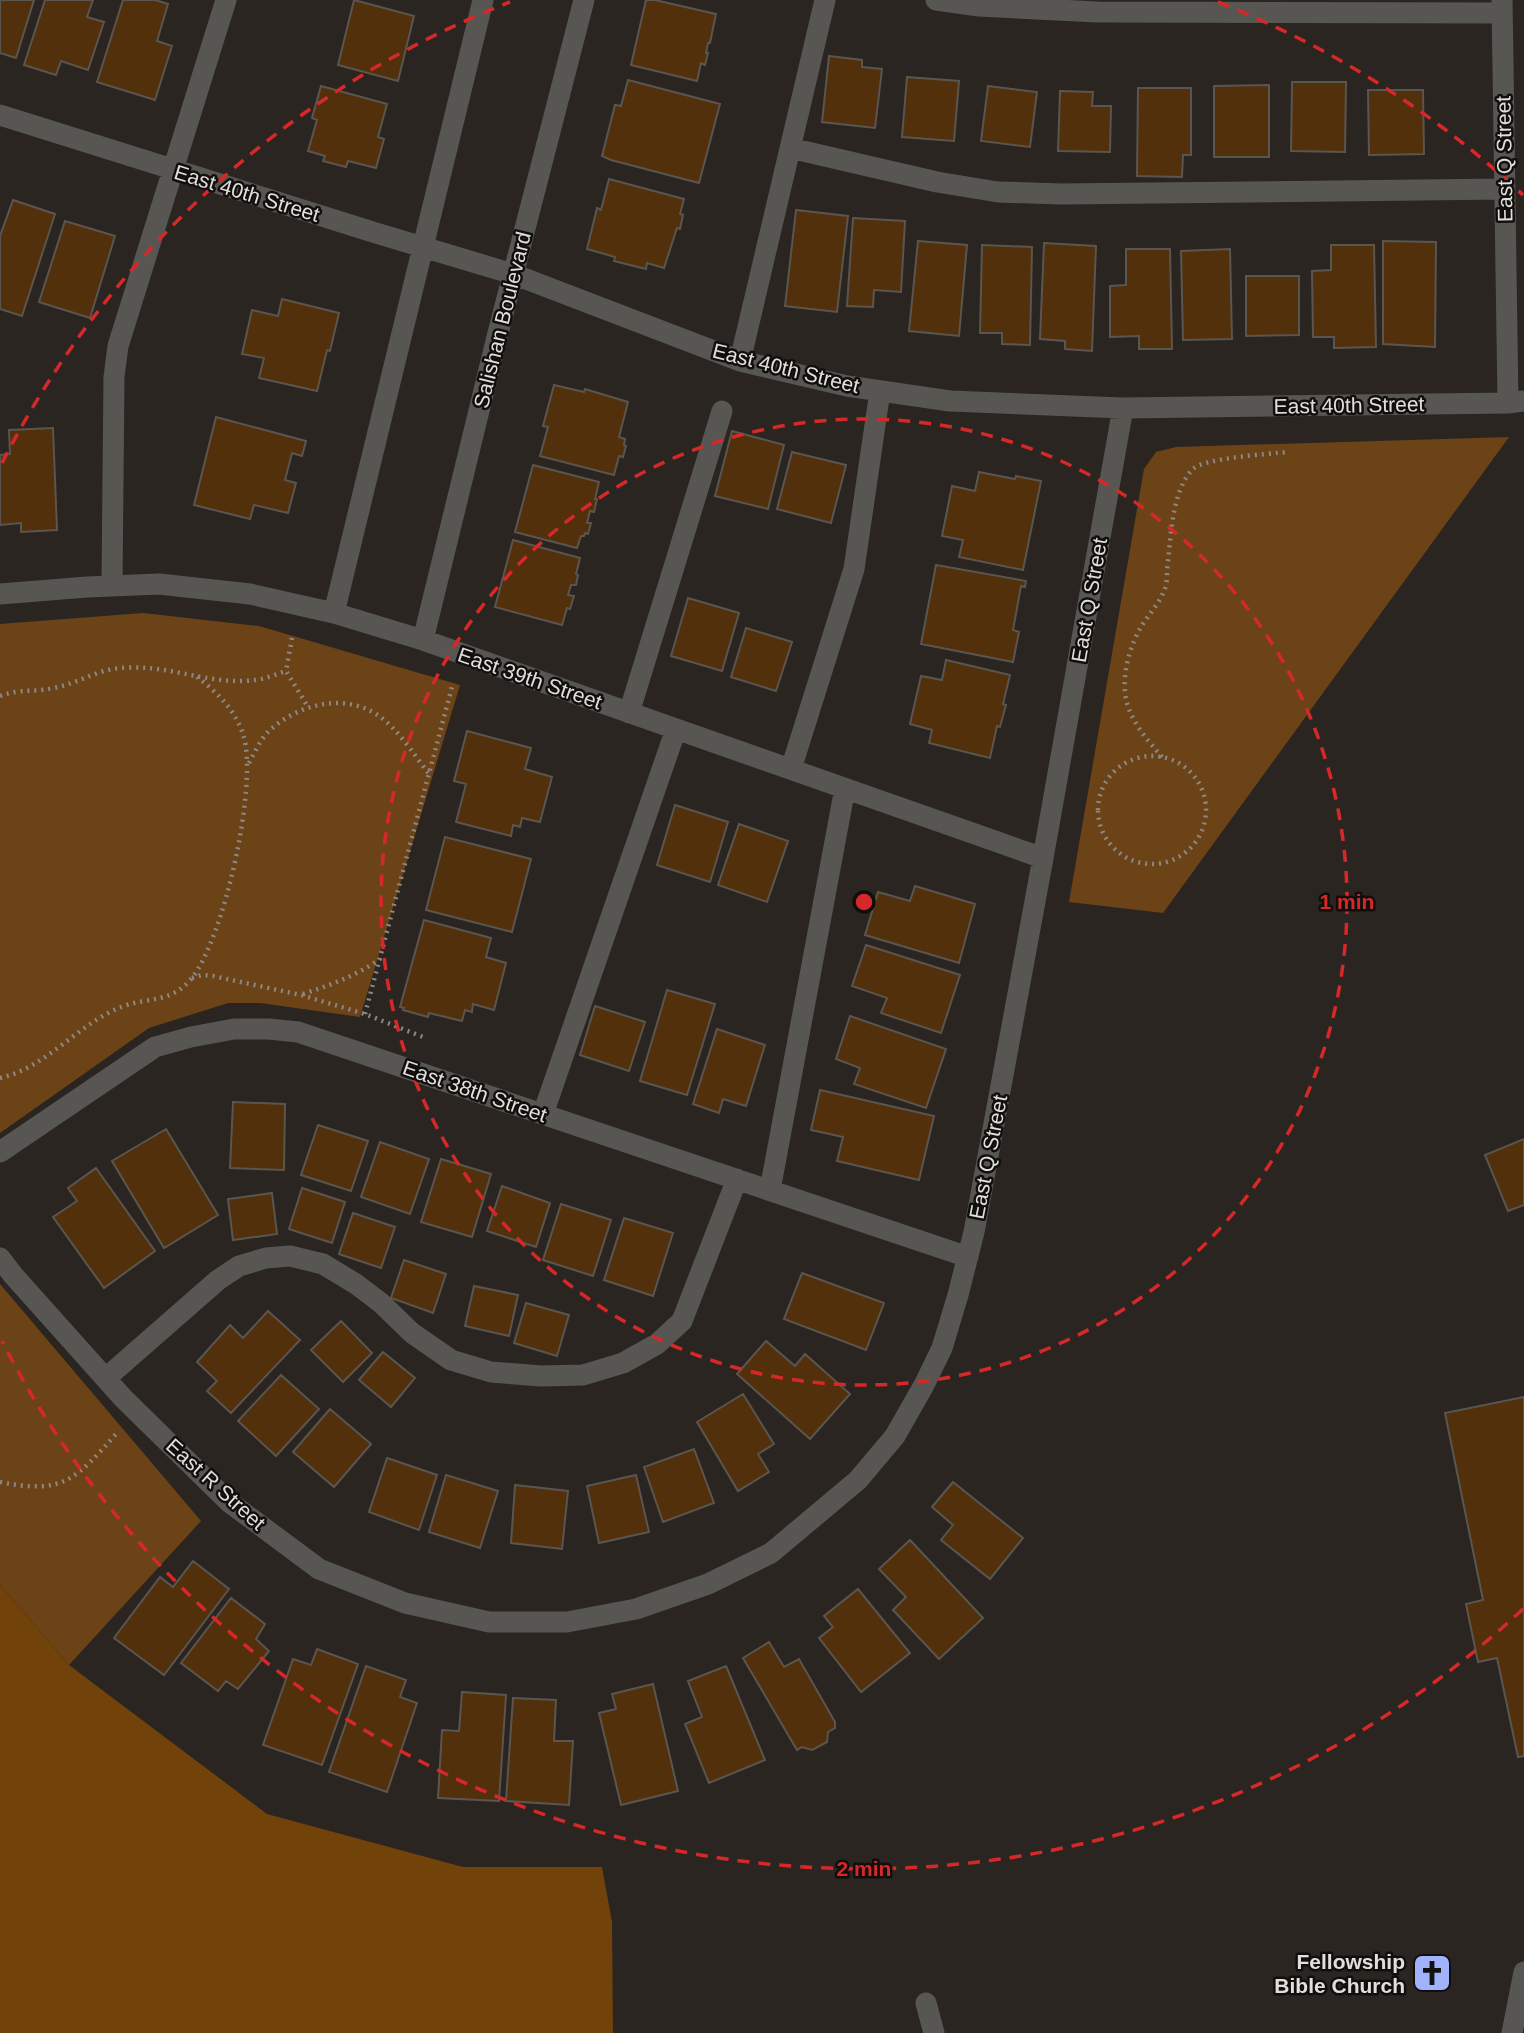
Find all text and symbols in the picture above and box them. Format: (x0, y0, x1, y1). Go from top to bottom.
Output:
street label: East Q Street (1491, 96, 1517, 222)
street label: East 40th Street (172, 160, 323, 226)
street label: Salishan Boulevard (469, 229, 535, 411)
street label: East 40th Street (710, 339, 862, 397)
street label: East 40th Street (1274, 392, 1425, 418)
street label: East Q Street (1067, 536, 1111, 664)
street label: East 39th Street (455, 643, 605, 713)
centre of rings (852, 890, 876, 914)
text: 1 min (1320, 890, 1374, 913)
street label: East 38th Street (400, 1056, 550, 1126)
street label: East Q Street (965, 1093, 1011, 1221)
street label: East R Street (162, 1434, 270, 1534)
text: 2 min (837, 1857, 891, 1880)
place label: Fellowship Bible Church (1274, 1950, 1405, 1997)
church icon: Fellowship Bible Church (1411, 1952, 1453, 1994)

